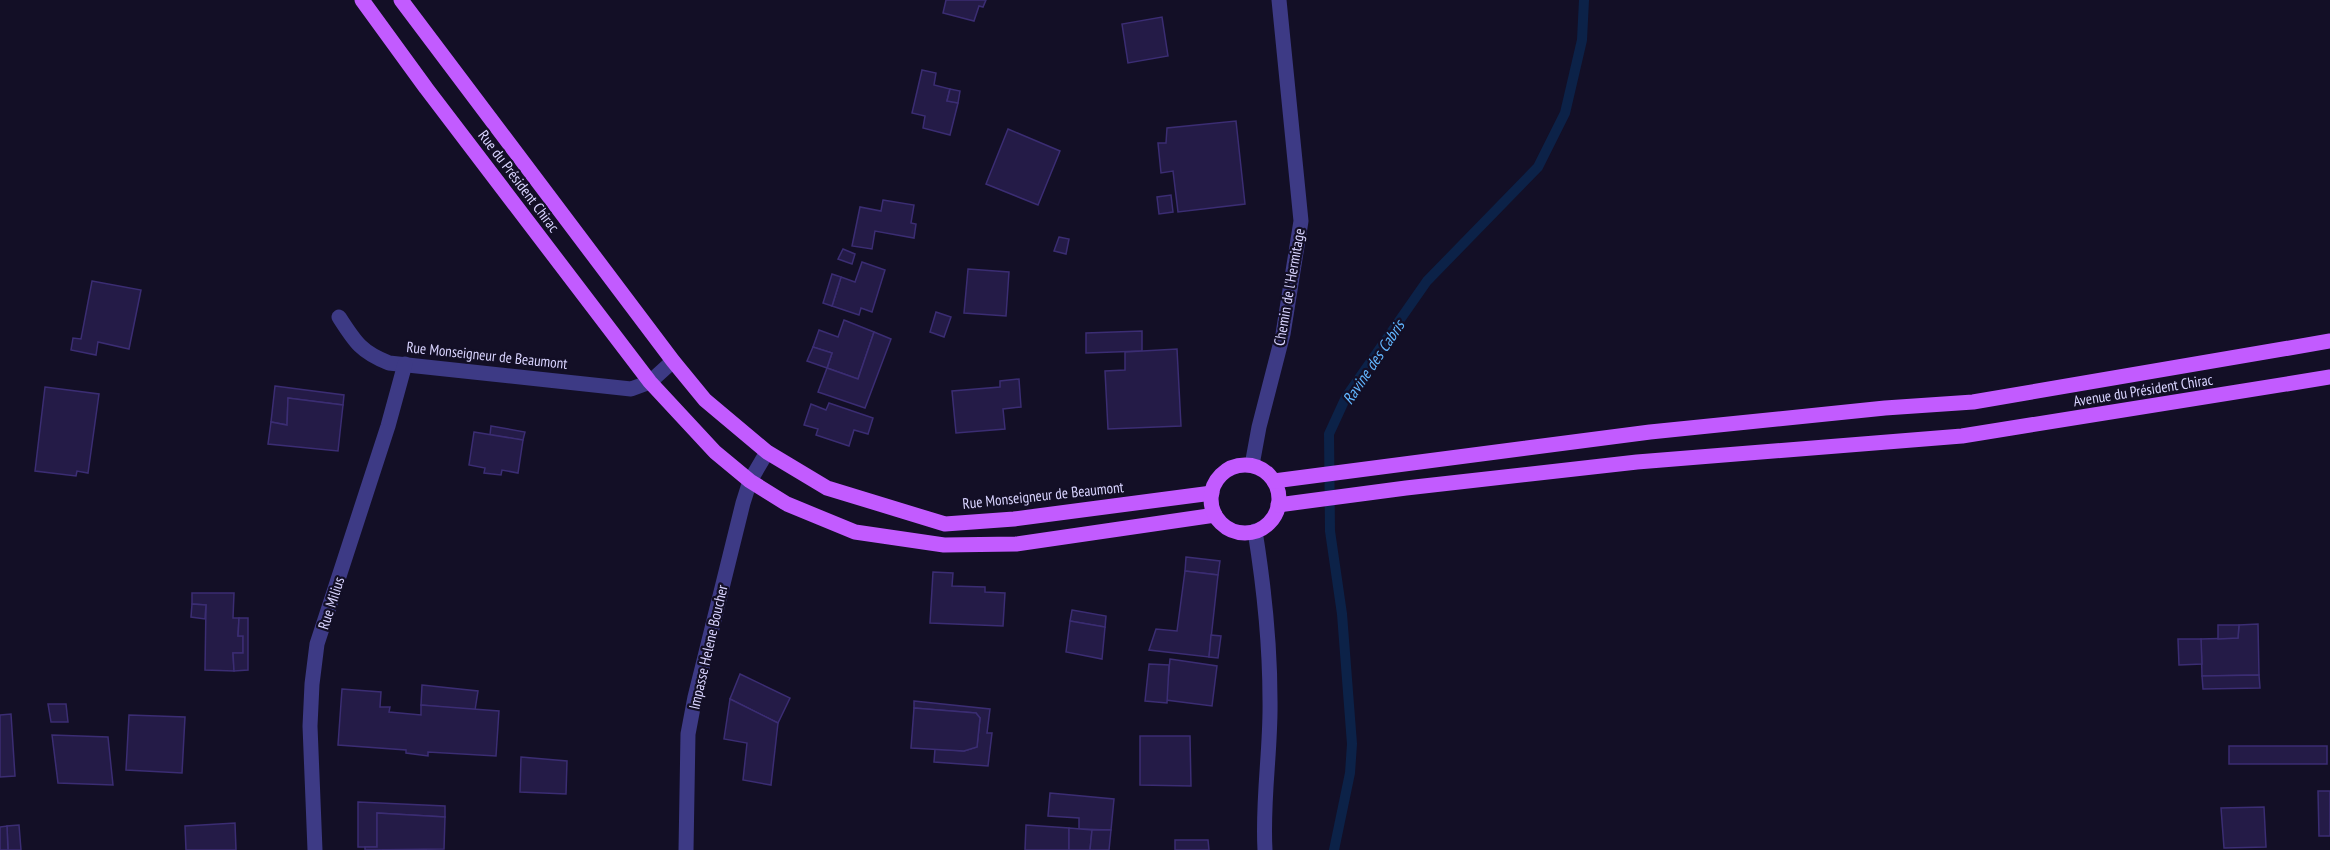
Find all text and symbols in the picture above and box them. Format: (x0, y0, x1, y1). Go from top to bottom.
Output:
street label: Rue du Président Chirac (474, 126, 564, 236)
street label: Chemin de l'Hermitage (1269, 227, 1309, 347)
water label: Ravine des Cabris (1338, 315, 1409, 408)
street label: Rue Monseigneur de Beaumont (406, 337, 568, 373)
street label: Avenue du Président Chirac (2072, 369, 2215, 410)
street label: Rue Monseigneur de Beaumont (962, 477, 1124, 513)
street label: Rue Milius (314, 574, 348, 632)
street label: Impasse Helene Boucher (684, 582, 732, 711)

